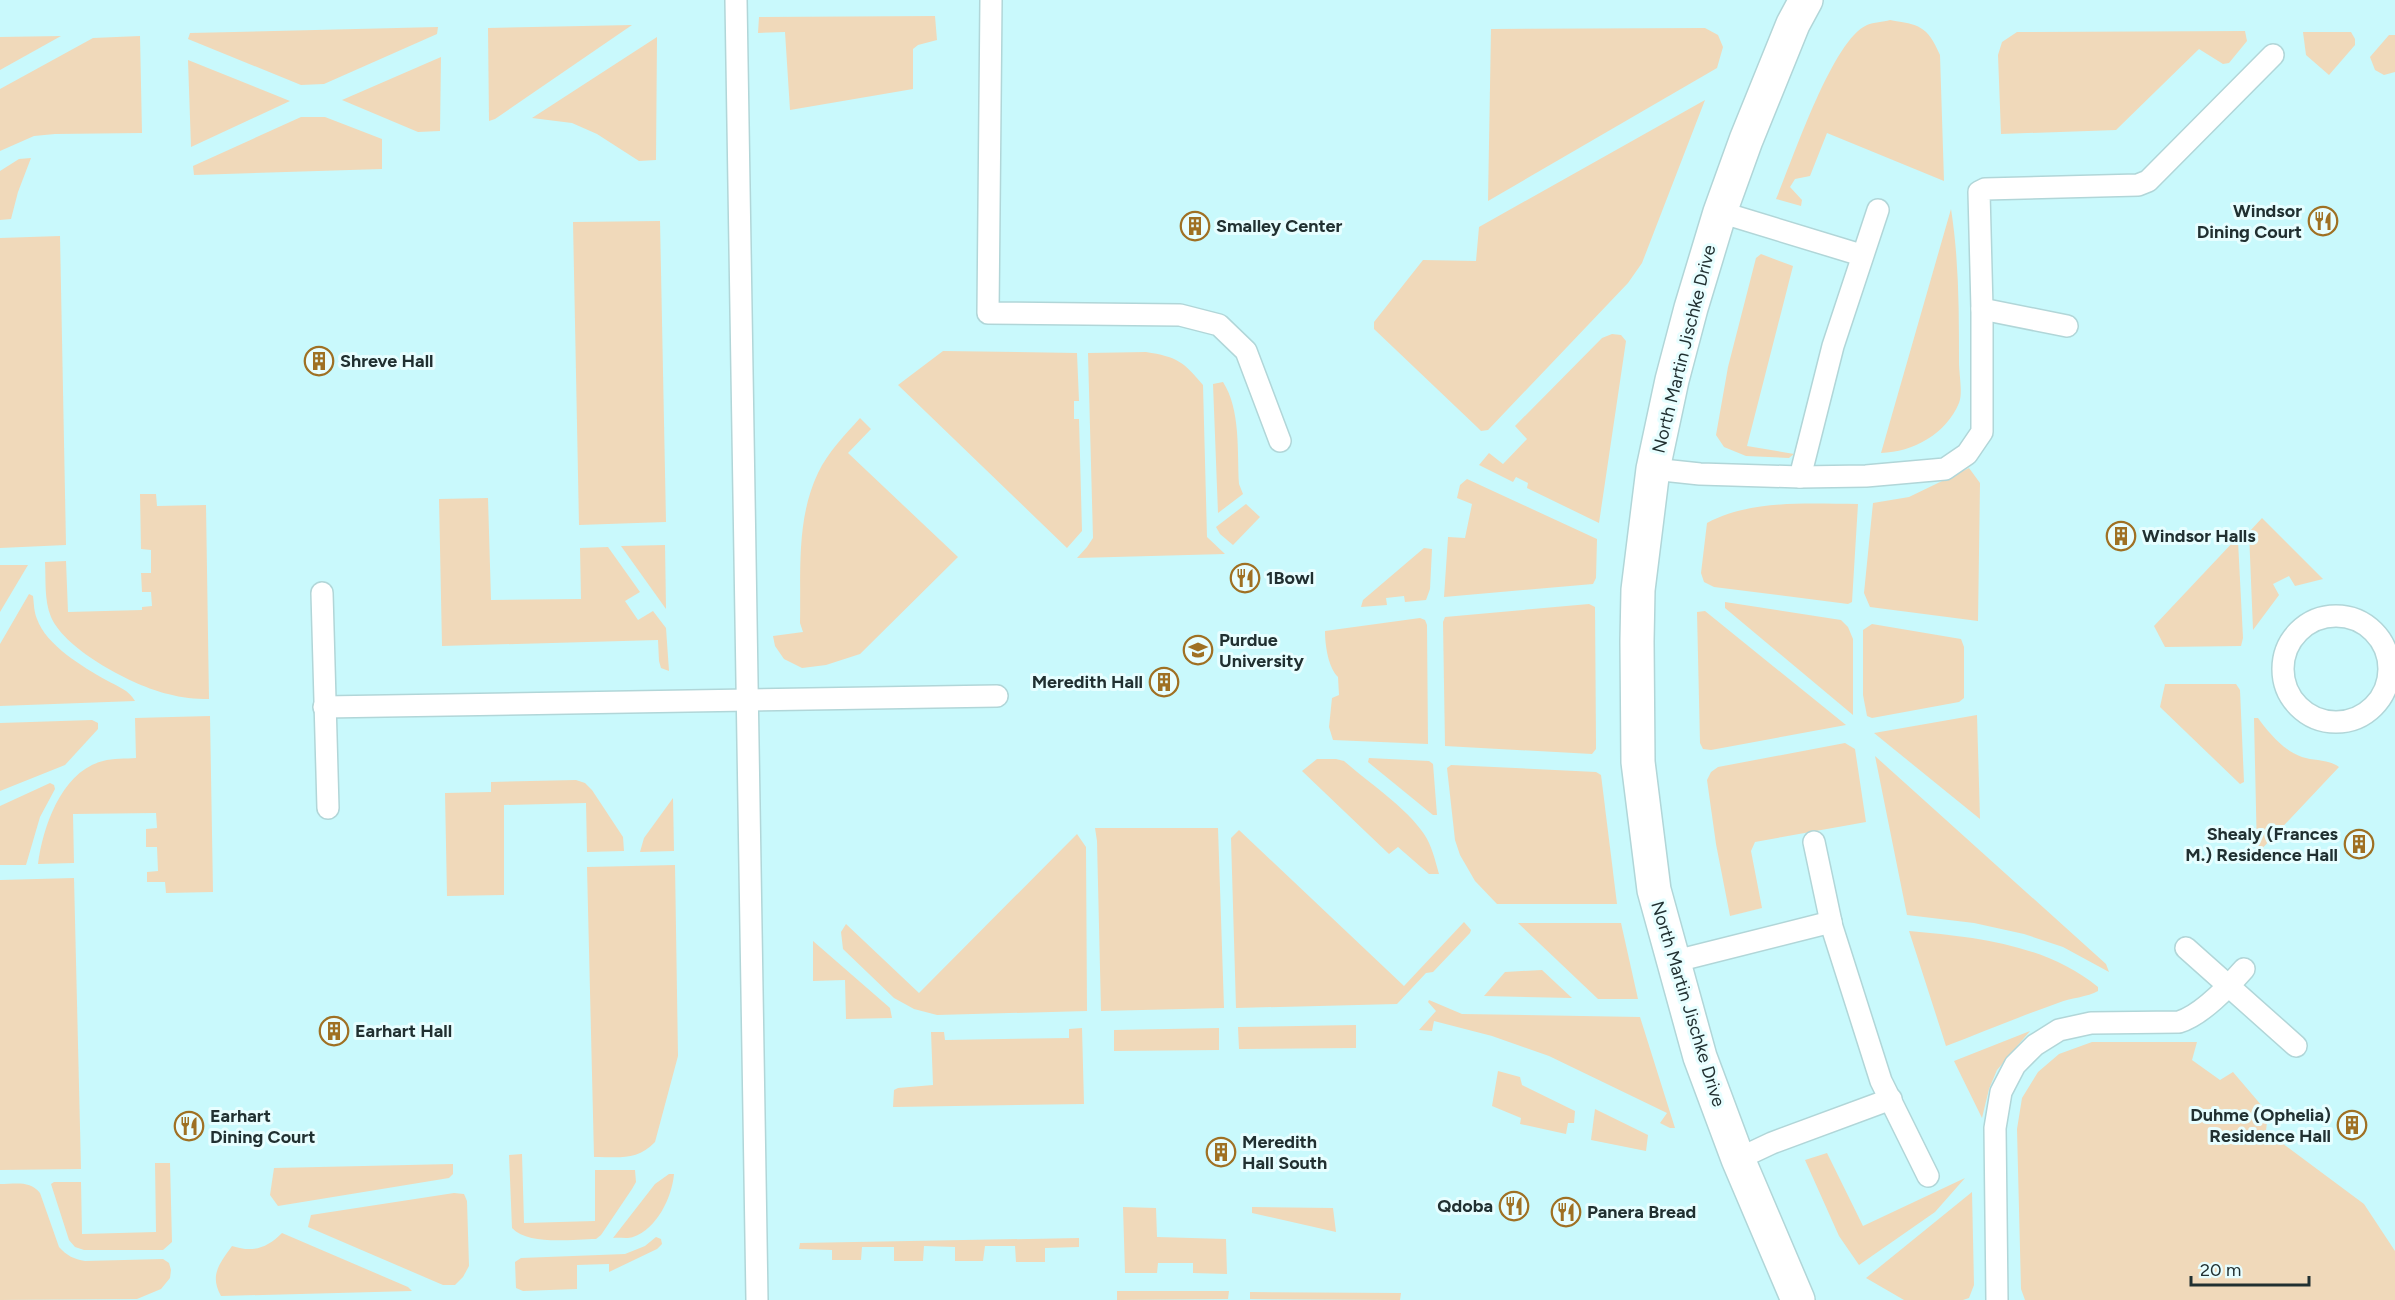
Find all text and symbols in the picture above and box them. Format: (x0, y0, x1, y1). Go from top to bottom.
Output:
place label: Windsor Dining Court (2197, 200, 2302, 243)
restaurant icon: Windsor Dining Court (2307, 205, 2339, 237)
building icon: Smalley Center (1179, 210, 1211, 242)
place label: Smalley Center (1216, 215, 1343, 237)
street label: North Martin Jischke Drive (1647, 242, 1721, 455)
building icon: Shreve Hall (303, 345, 335, 377)
place label: Shreve Hall (340, 350, 434, 372)
building icon: Windsor Halls (2105, 520, 2137, 552)
place label: Windsor Halls (2142, 525, 2256, 547)
restaurant icon: 1Bowl (1229, 562, 1261, 594)
place label: 1Bowl (1266, 567, 1314, 589)
place label: Purdue University (1219, 629, 1304, 672)
school or university icon: Purdue University (1182, 634, 1214, 666)
building icon: Meredith Hall (1148, 666, 1180, 698)
place label: Meredith Hall (1032, 671, 1143, 693)
place label: Shealy (Frances M.) Residence Hall (2185, 823, 2339, 866)
building icon: Shealy (Frances M.) Residence Hall (2343, 828, 2375, 860)
street label: North Martin Jischke Drive (1646, 899, 1730, 1110)
building icon: Earhart Hall (318, 1015, 350, 1047)
place label: Earhart Hall (355, 1020, 452, 1042)
place label: Duhme (Ophelia) Residence Hall (2190, 1104, 2331, 1147)
place label: Earhart Dining Court (210, 1105, 315, 1148)
building icon: Duhme (Ophelia) Residence Hall (2336, 1109, 2368, 1141)
restaurant icon: Earhart Dining Court (173, 1110, 205, 1142)
place label: Meredith Hall South (1242, 1131, 1327, 1174)
building icon: Meredith Hall South (1205, 1136, 1237, 1168)
restaurant icon: Qdoba (1498, 1190, 1530, 1222)
place label: Qdoba (1437, 1195, 1493, 1217)
restaurant icon: Panera Bread (1550, 1196, 1582, 1228)
place label: Panera Bread (1587, 1201, 1696, 1223)
scale bar (2191, 1249, 2310, 1287)
text: 20 m (2200, 1259, 2241, 1281)

